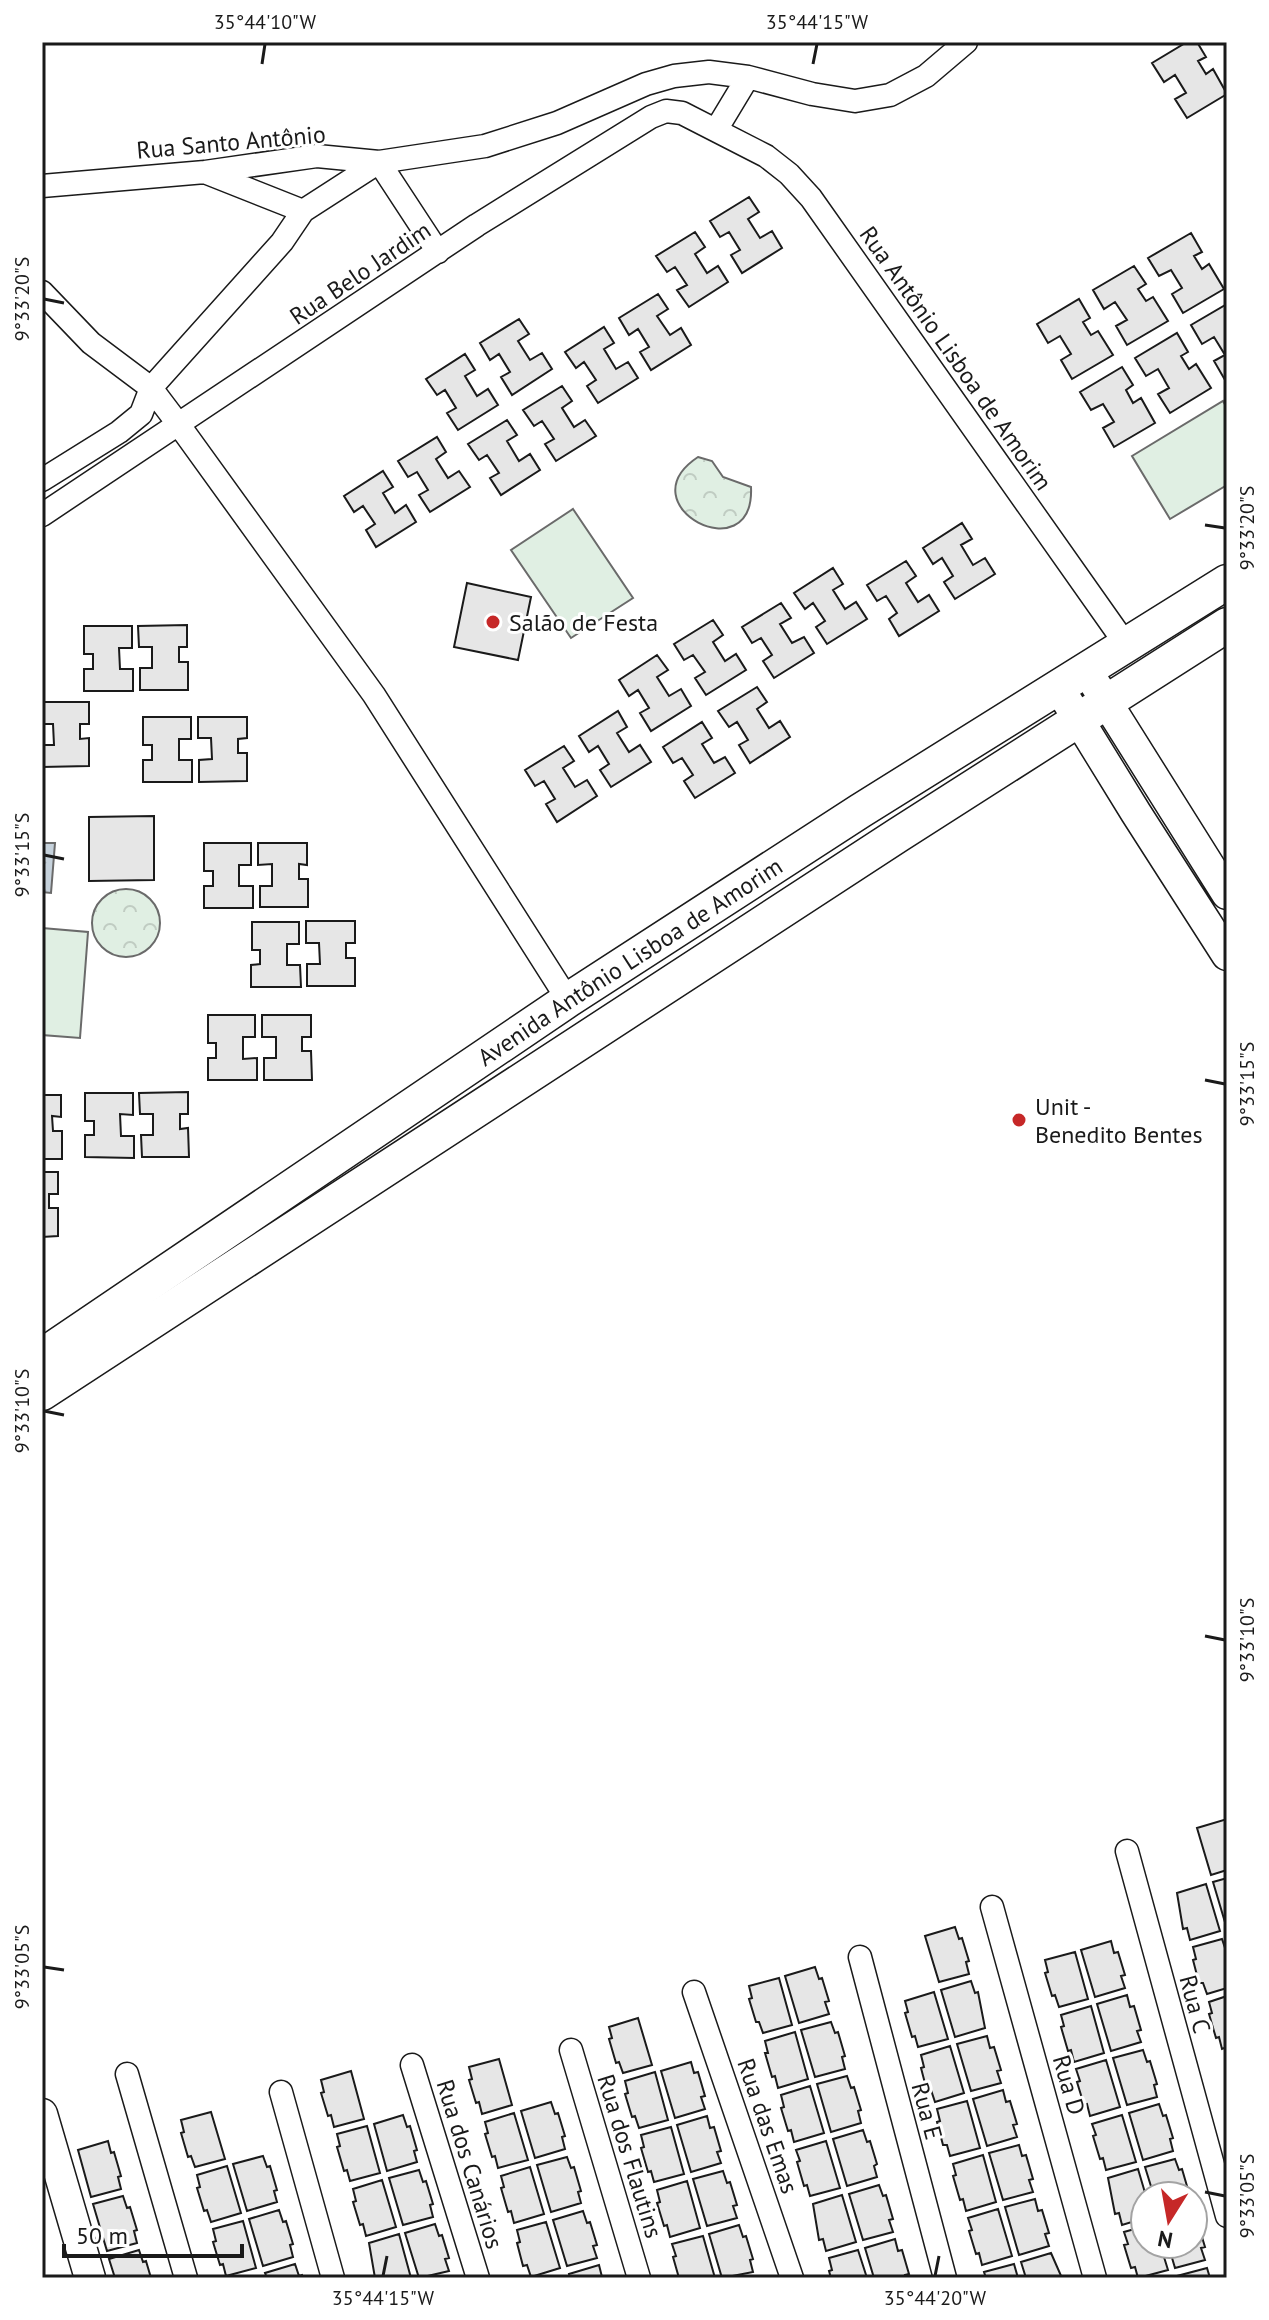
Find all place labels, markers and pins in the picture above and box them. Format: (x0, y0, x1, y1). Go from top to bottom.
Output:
place label: Salão de Festa (509, 607, 658, 638)
marker: Salão de Festa (484, 613, 502, 631)
place label: Unit - Benedito Bentes (1035, 1091, 1203, 1150)
marker: Unit - Benedito Bentes (1010, 1111, 1028, 1129)

